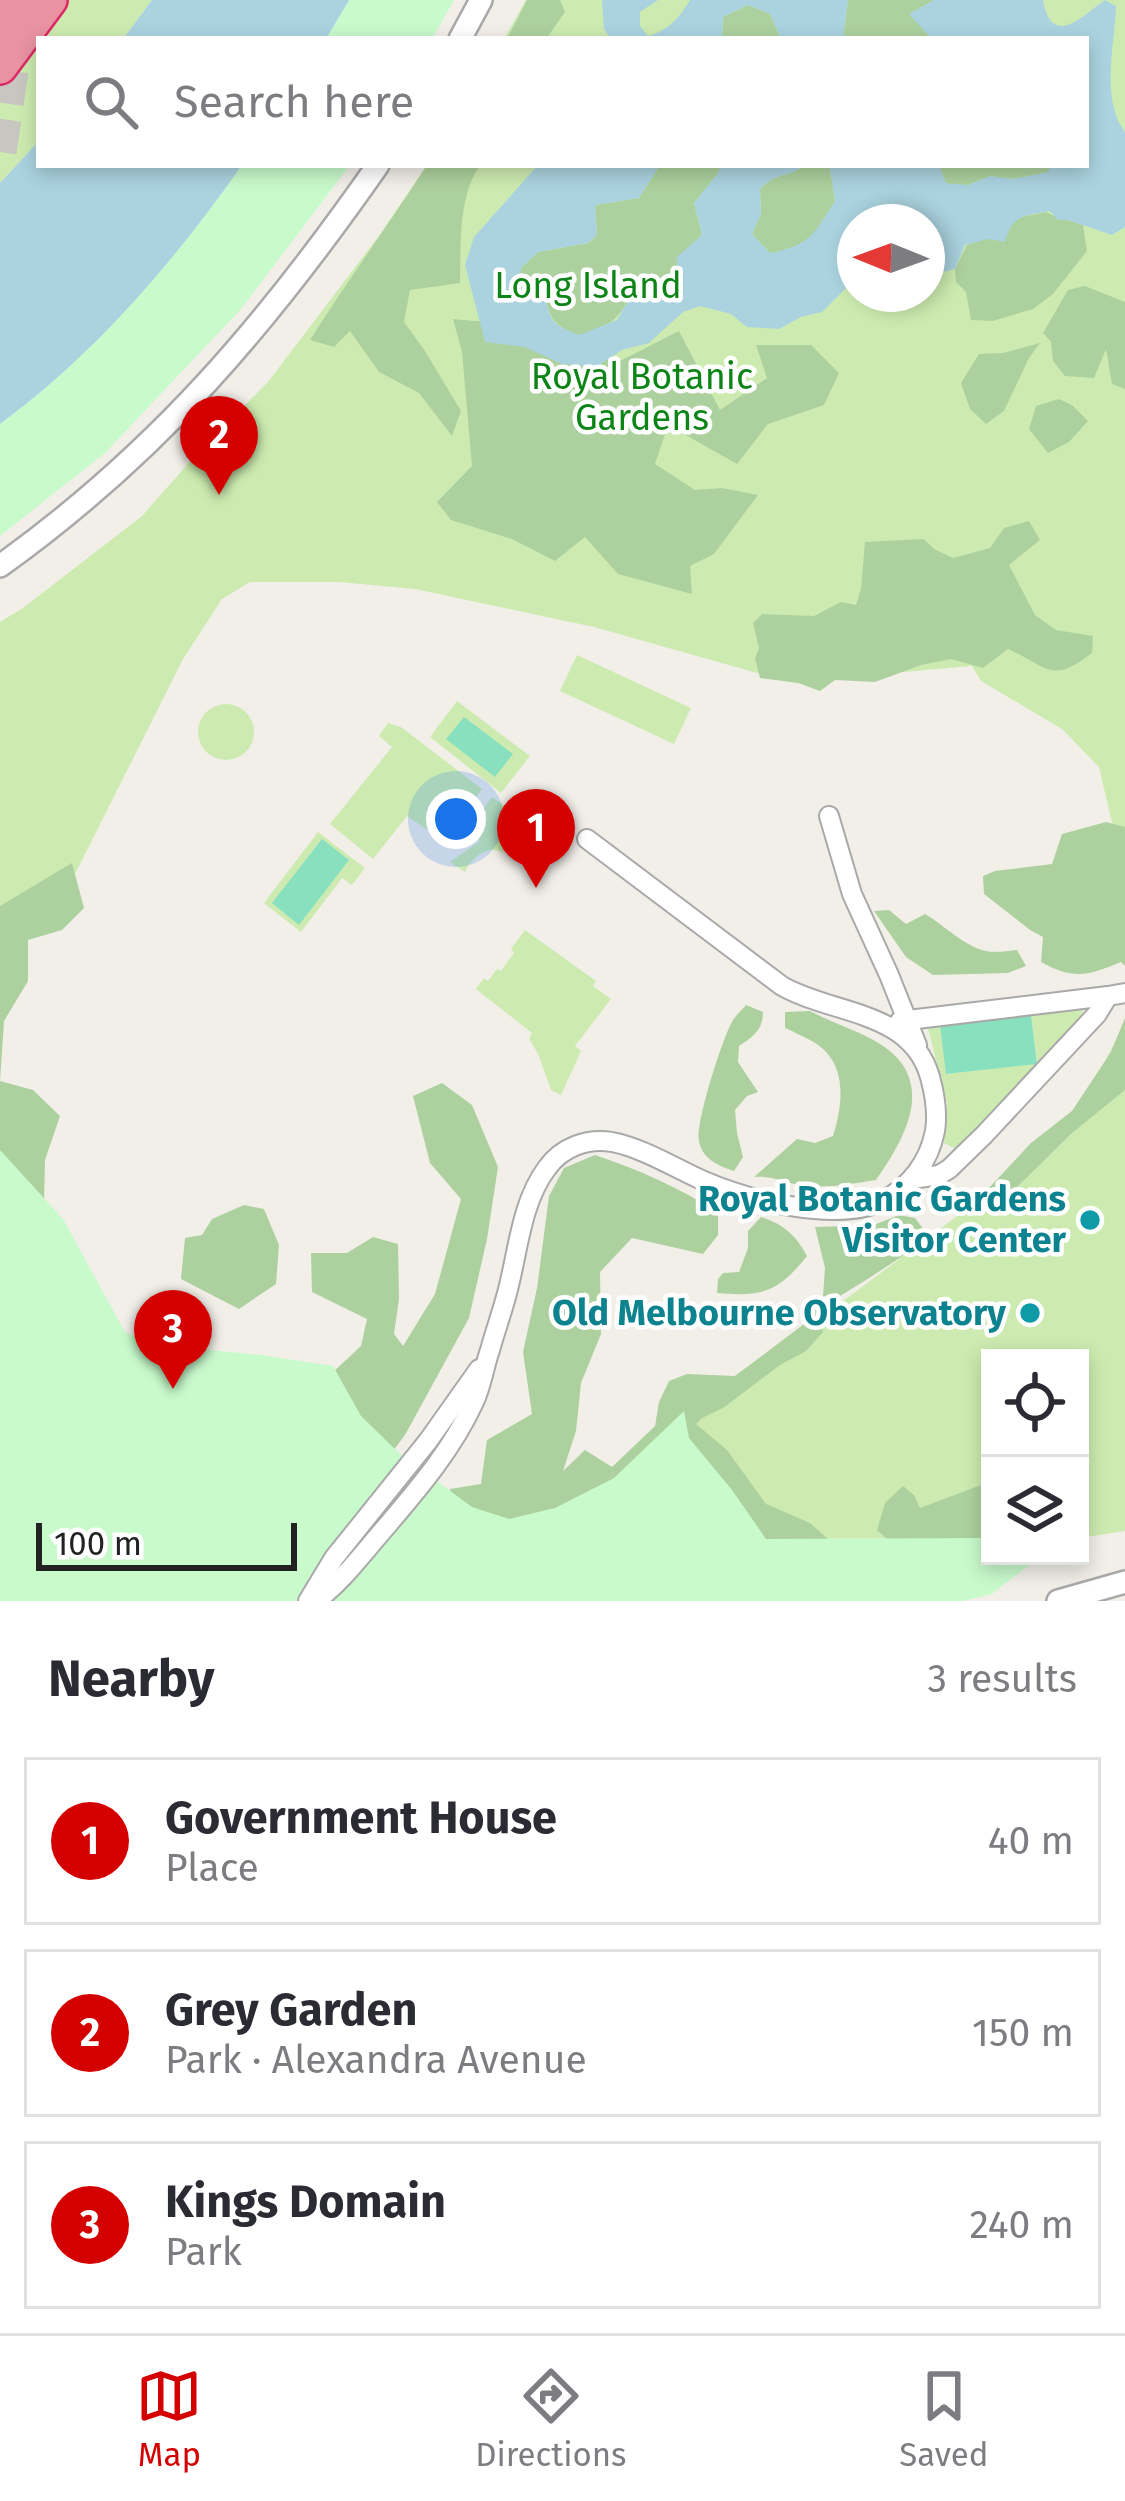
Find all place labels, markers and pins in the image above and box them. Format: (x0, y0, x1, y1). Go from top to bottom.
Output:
pin: 2 (180, 396, 258, 495)
pin: 1 (497, 789, 575, 888)
place label: Royal Botanic Gardens Visitor Center (698, 1177, 1067, 1262)
marker: Royal Botanic Gardens Visitor Center (1077, 1207, 1103, 1233)
pin: 3 (134, 1290, 212, 1389)
place label: Old Melbourne Observatory (552, 1291, 1006, 1335)
marker: Old Melbourne Observatory (1017, 1300, 1043, 1326)

